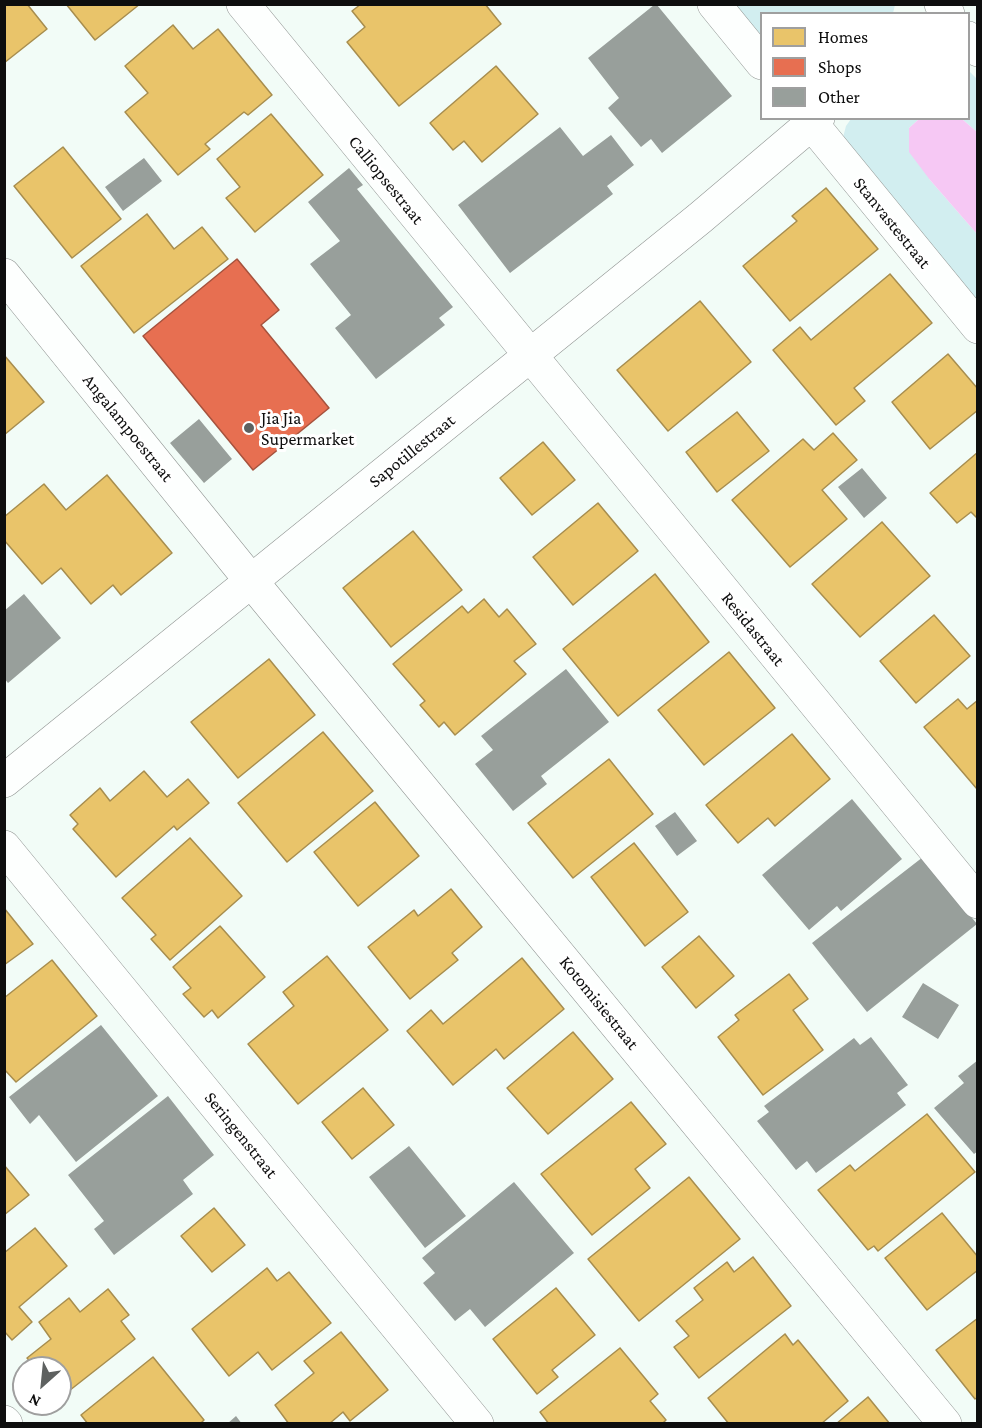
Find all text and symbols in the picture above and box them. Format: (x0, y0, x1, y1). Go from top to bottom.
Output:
legend (760, 12, 970, 120)
text: Homes (818, 27, 868, 47)
text: Shops (818, 57, 862, 77)
text: Other (818, 87, 860, 107)
street label: Calliopsestraat (344, 131, 428, 229)
street label: Stanvastestraat (849, 173, 935, 273)
street label: Angalampoestraat (78, 370, 178, 486)
place label: Jia Jia Supermarket (261, 407, 354, 450)
street label: Sapotillestraat (364, 410, 460, 492)
marker: Jia Jia Supermarket (242, 421, 256, 435)
street label: Residastraat (717, 588, 789, 670)
street label: Kotomisiestraat (555, 952, 643, 1054)
street label: Seringenstraat (200, 1087, 282, 1183)
north arrow (12, 1356, 72, 1416)
text: N (26, 1391, 43, 1411)

